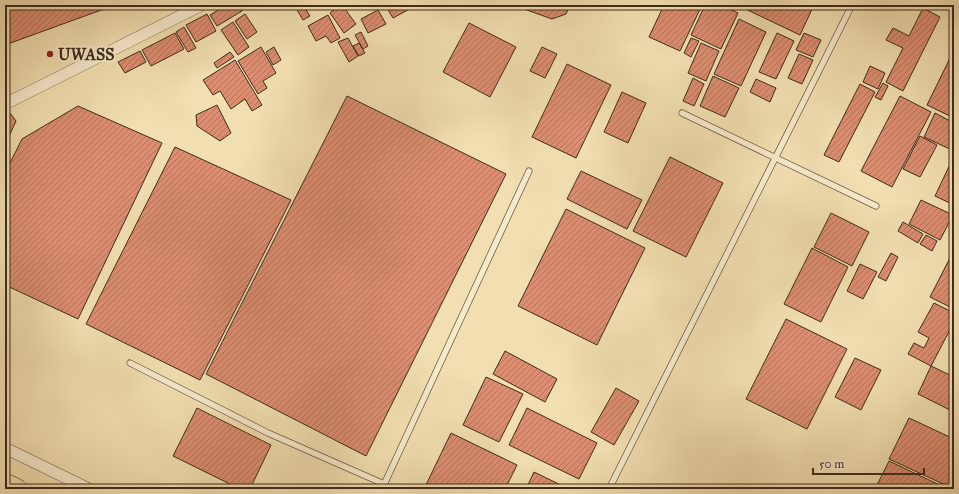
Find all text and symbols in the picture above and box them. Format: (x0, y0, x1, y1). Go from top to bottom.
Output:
place label: UWASS (58, 45, 114, 64)
marker: UWASS (45, 49, 55, 59)
scale bar (813, 450, 924, 476)
text: 50 m (819, 457, 844, 471)

